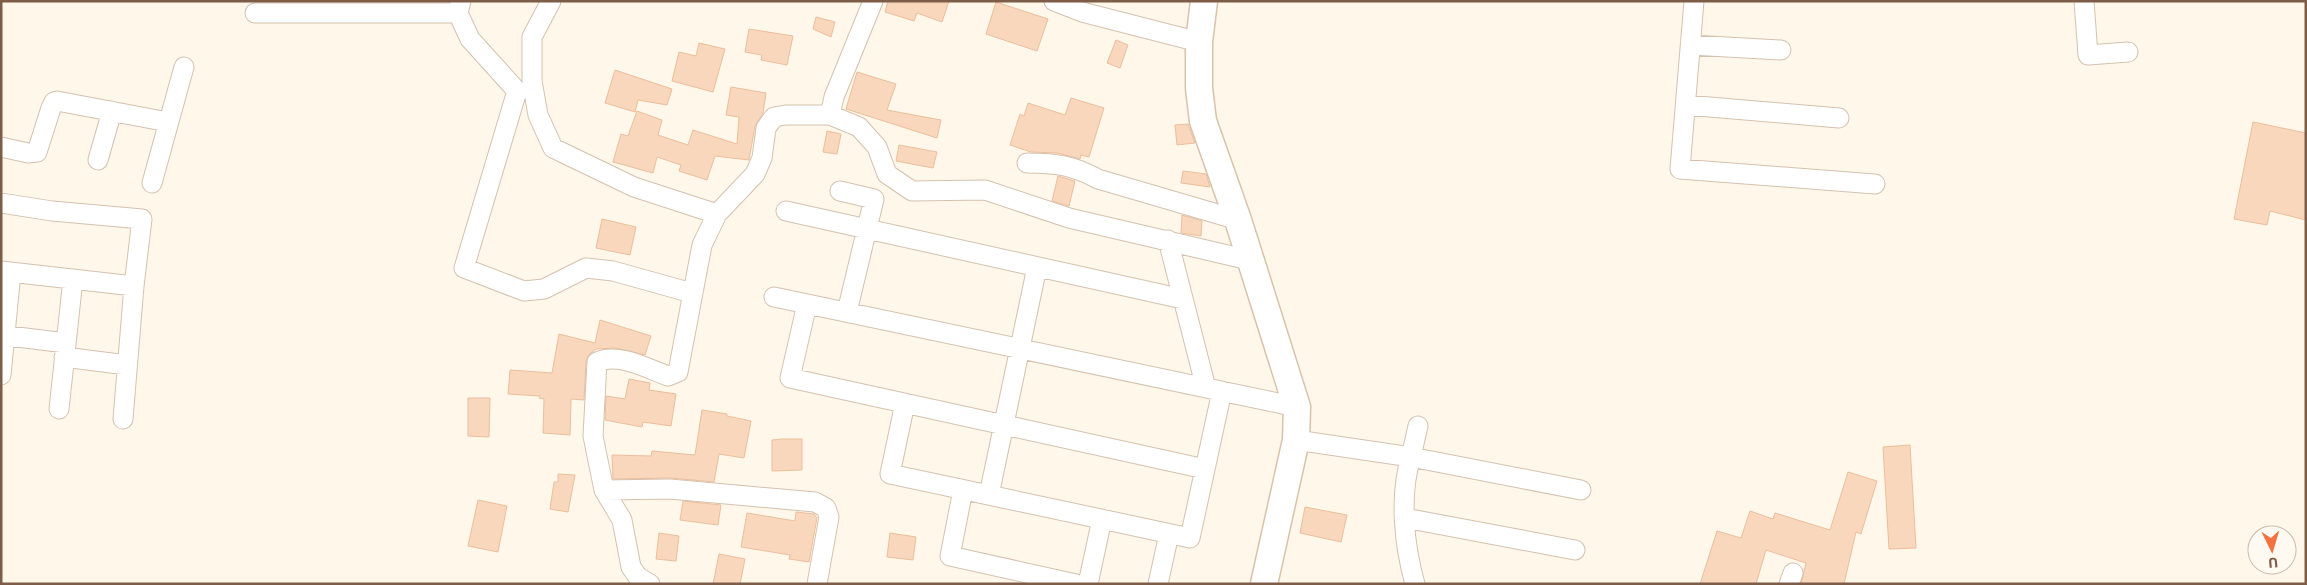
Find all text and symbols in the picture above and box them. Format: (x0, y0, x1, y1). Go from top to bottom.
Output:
north arrow (2247, 525, 2297, 575)
text: U (2268, 555, 2279, 572)

